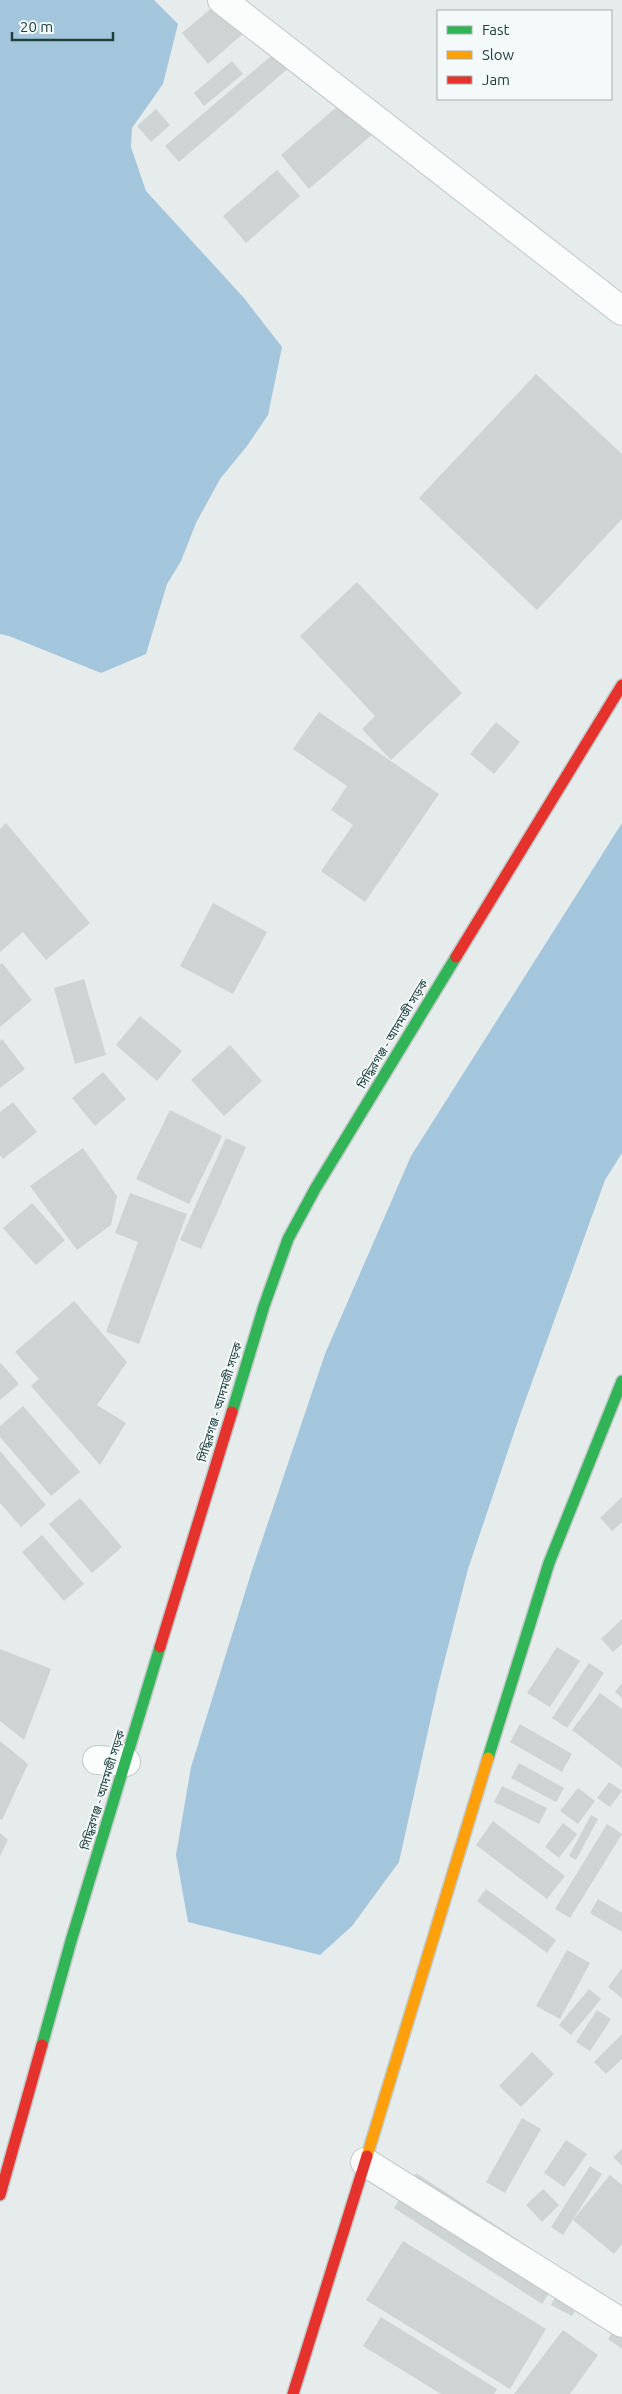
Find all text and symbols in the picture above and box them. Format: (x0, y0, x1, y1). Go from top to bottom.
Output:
scale bar (12, 10, 114, 42)
legend (437, 10, 612, 100)
text: 20 m (20, 18, 53, 35)
text: Fast (482, 21, 510, 38)
text: Slow (482, 46, 515, 63)
text: Jam (482, 71, 510, 88)
street label: সিদ্ধিরগঞ্জ - আদমজী সড়ক (354, 976, 431, 1092)
street label: সিদ্ধিরগঞ্জ - আদমজী সড়ক (194, 1340, 245, 1465)
street label: সিদ্ধিরগঞ্জ - আদমজী সড়ক (77, 1728, 128, 1853)

